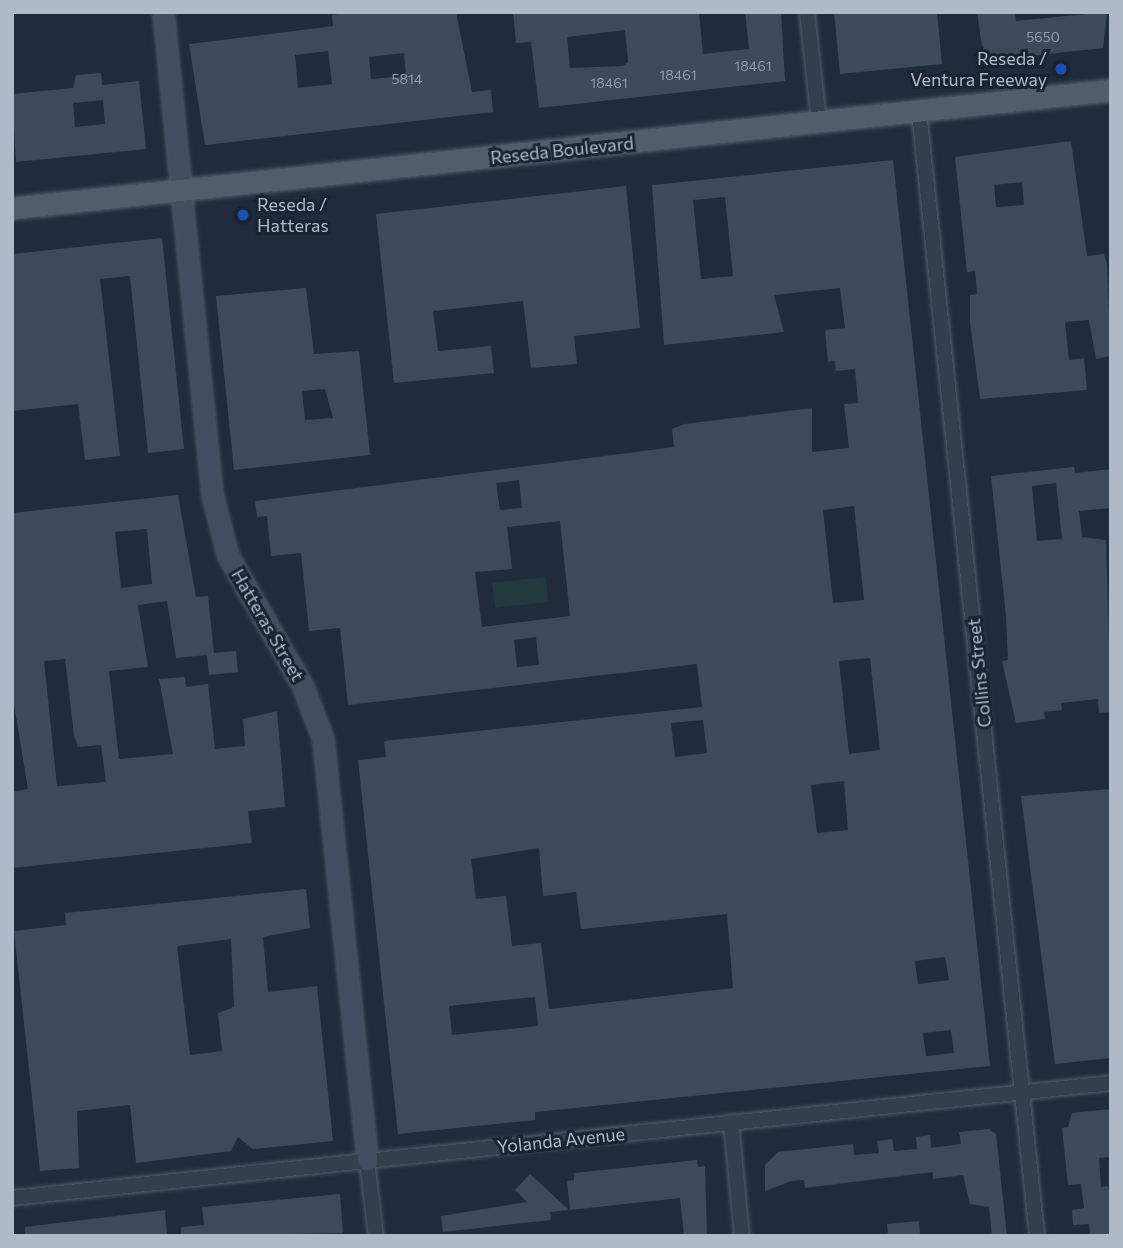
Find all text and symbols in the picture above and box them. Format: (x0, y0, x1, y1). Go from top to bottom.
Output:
house number: 5650 (1026, 29, 1060, 45)
place label: Reseda / Ventura Freeway (910, 48, 1047, 90)
house number: 18461 (734, 58, 772, 74)
marker: Reseda / Ventura Freeway (1053, 61, 1069, 77)
house number: 18461 (659, 67, 697, 83)
house number: 5814 (392, 71, 422, 87)
house number: 18461 (590, 75, 628, 91)
street label: Reseda Boulevard (489, 132, 635, 168)
place label: Reseda / Hatteras (257, 194, 329, 236)
marker: Reseda / Hatteras (235, 207, 251, 223)
street label: Hatteras Street (227, 565, 309, 685)
street label: Collins Street (963, 617, 995, 729)
street label: Yolanda Avenue (496, 1123, 626, 1157)

